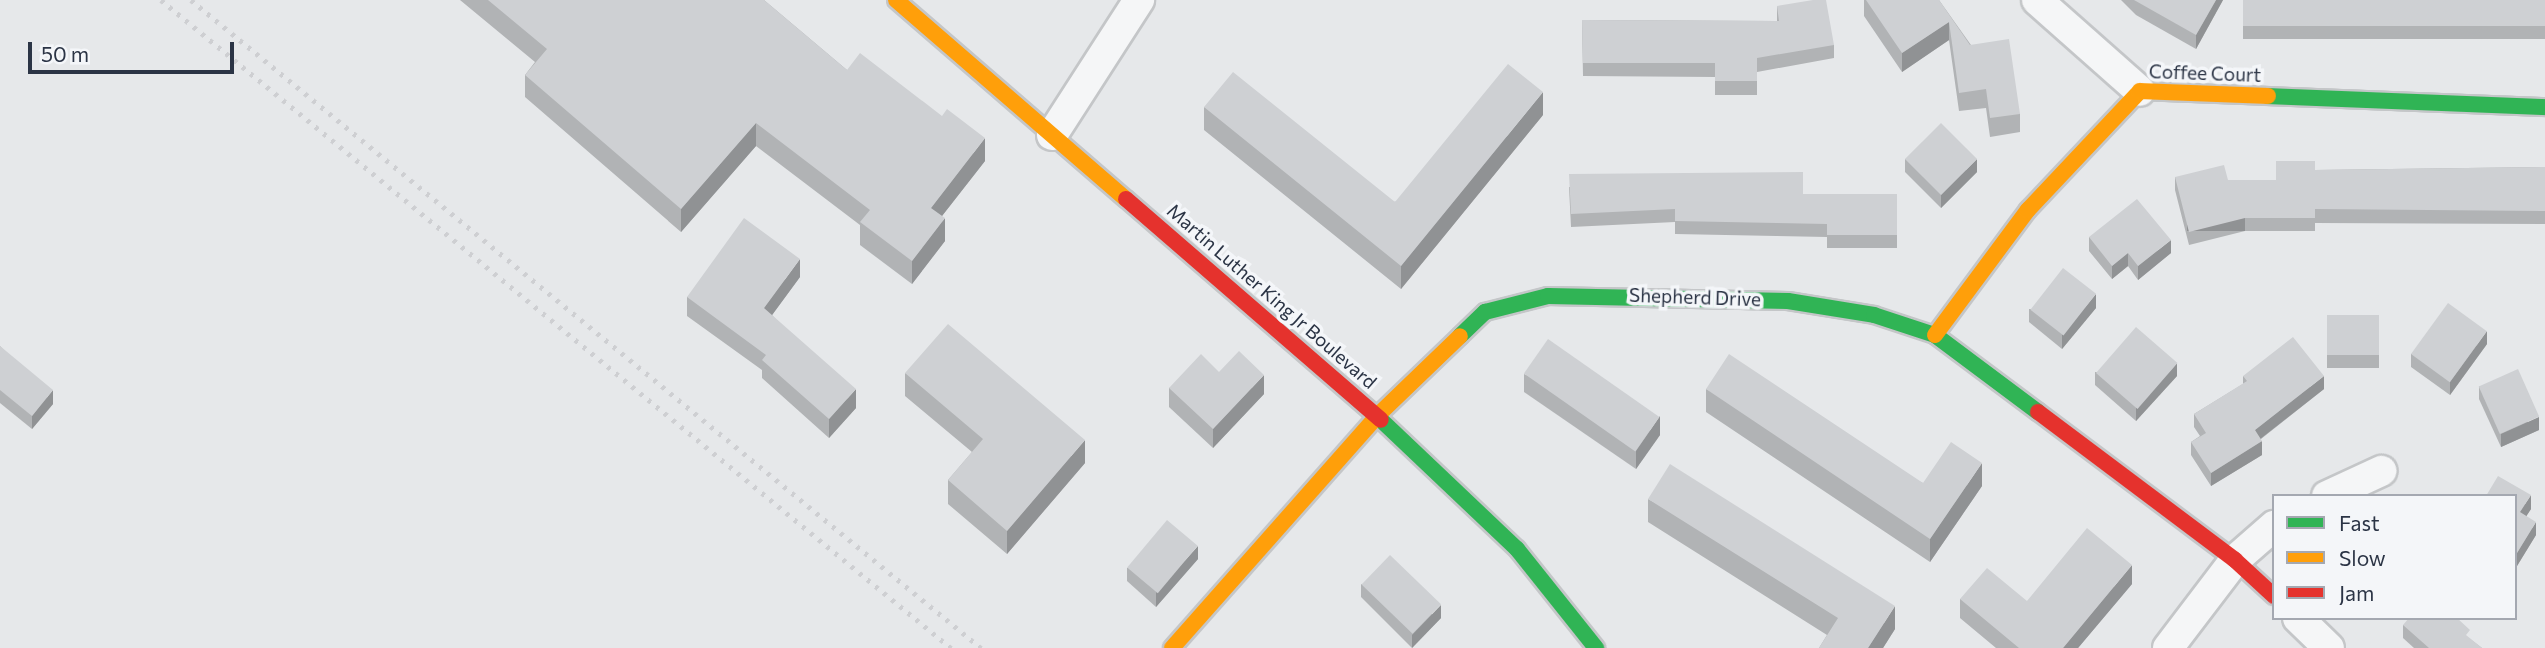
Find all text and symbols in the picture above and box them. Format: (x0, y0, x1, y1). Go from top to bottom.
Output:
scale bar (32, 28, 238, 72)
text: 50 m (41, 41, 89, 66)
street label: Coffee Court (2148, 60, 2262, 86)
street label: Martin Luther King Jr Boulevard (1163, 199, 1381, 393)
street label: Shepherd Drive (1629, 283, 1761, 311)
legend (2272, 494, 2517, 620)
text: Fast (2339, 510, 2380, 535)
text: Slow (2339, 545, 2386, 570)
text: Jam (2339, 580, 2374, 605)

